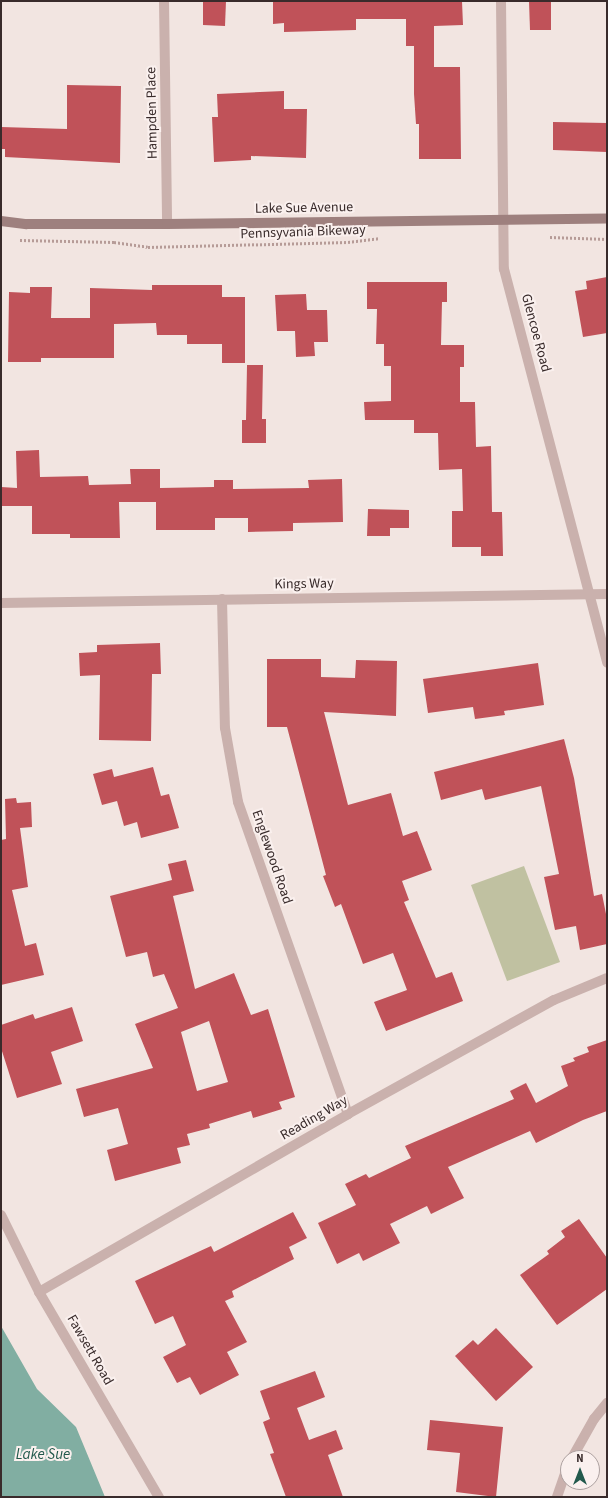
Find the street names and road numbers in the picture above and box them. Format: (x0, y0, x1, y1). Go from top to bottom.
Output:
street label: Hampden Place (143, 67, 161, 159)
street label: Lake Sue Avenue (255, 199, 353, 217)
street label: Pennsyvania Bikeway (240, 221, 366, 243)
street label: Glencoe Road (517, 292, 555, 374)
street label: Kings Way (274, 575, 334, 593)
street label: Englewood Road (248, 808, 296, 906)
street label: Reading Way (277, 1092, 351, 1144)
street label: Fawsett Road (63, 1312, 117, 1388)

